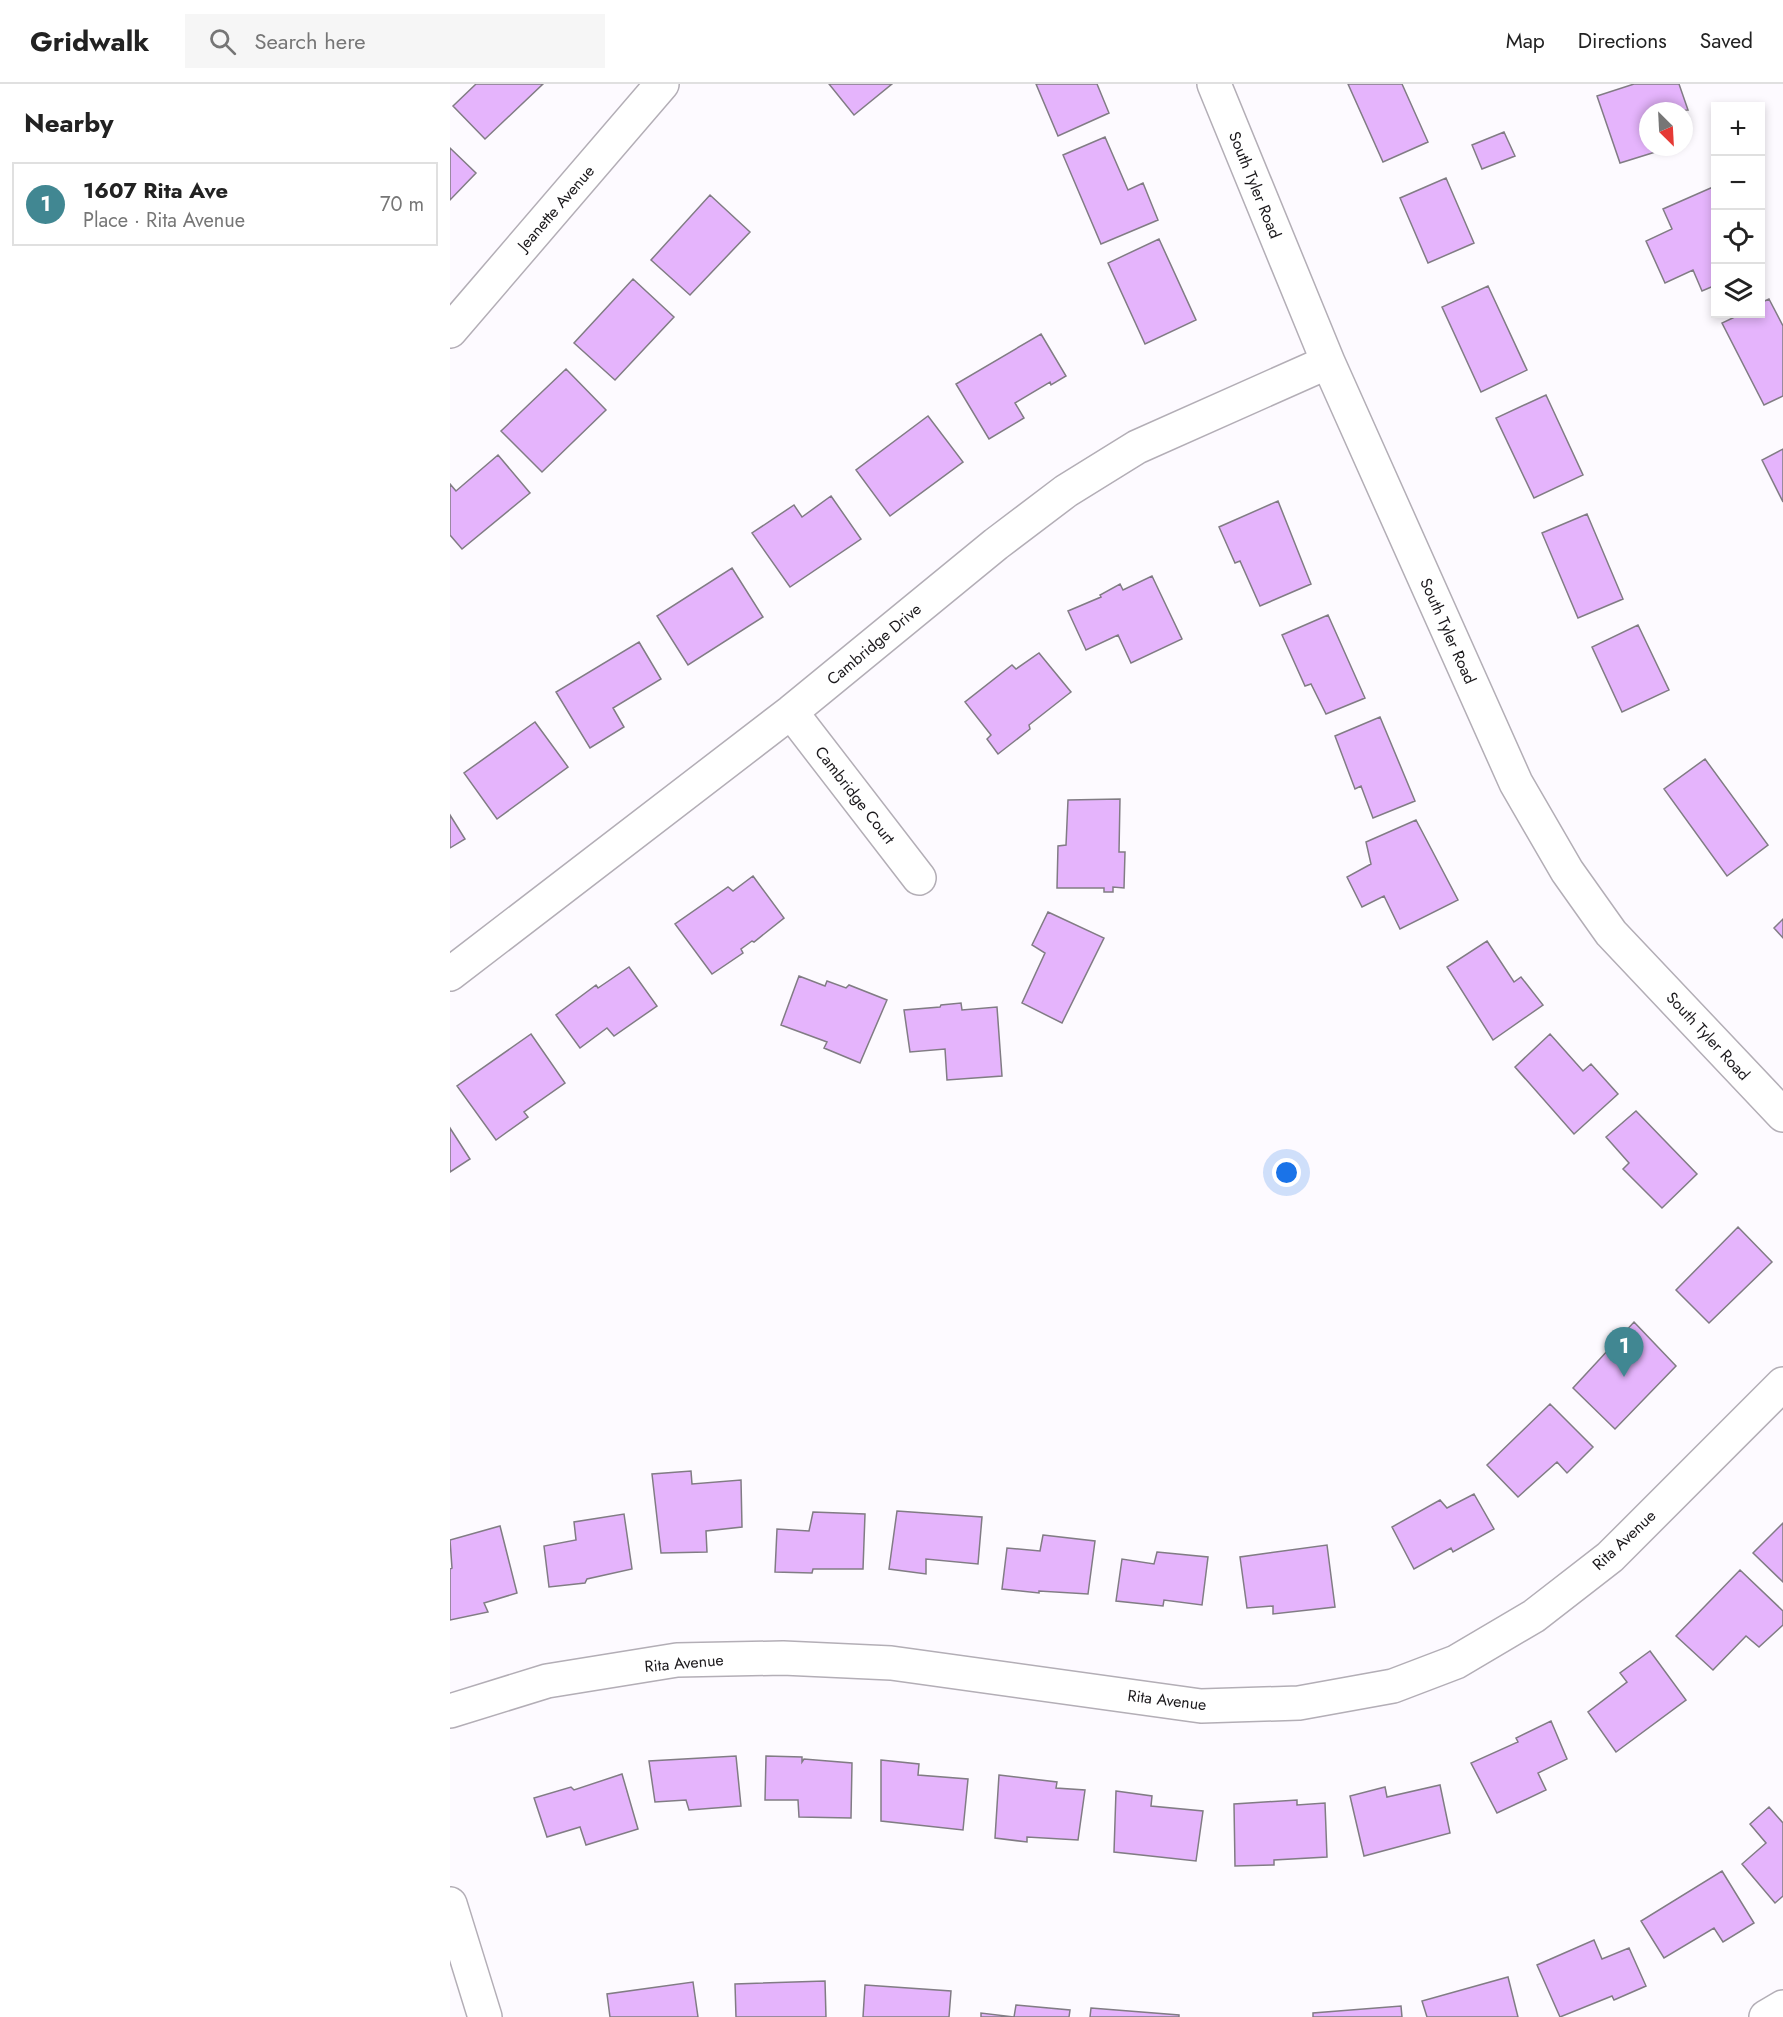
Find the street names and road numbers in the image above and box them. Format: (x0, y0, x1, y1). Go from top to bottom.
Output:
street label: South Tyler Road (1223, 128, 1287, 242)
street label: Jeanette Avenue (511, 160, 600, 257)
street label: South Tyler Road (1414, 574, 1482, 688)
street label: Cambridge Drive (822, 598, 926, 690)
street label: Cambridge Court (809, 741, 901, 849)
street label: South Tyler Road (1661, 987, 1755, 1085)
street label: Rita Avenue (1587, 1505, 1661, 1575)
street label: Rita Avenue (644, 1648, 724, 1678)
street label: Rita Avenue (1126, 1684, 1208, 1716)

